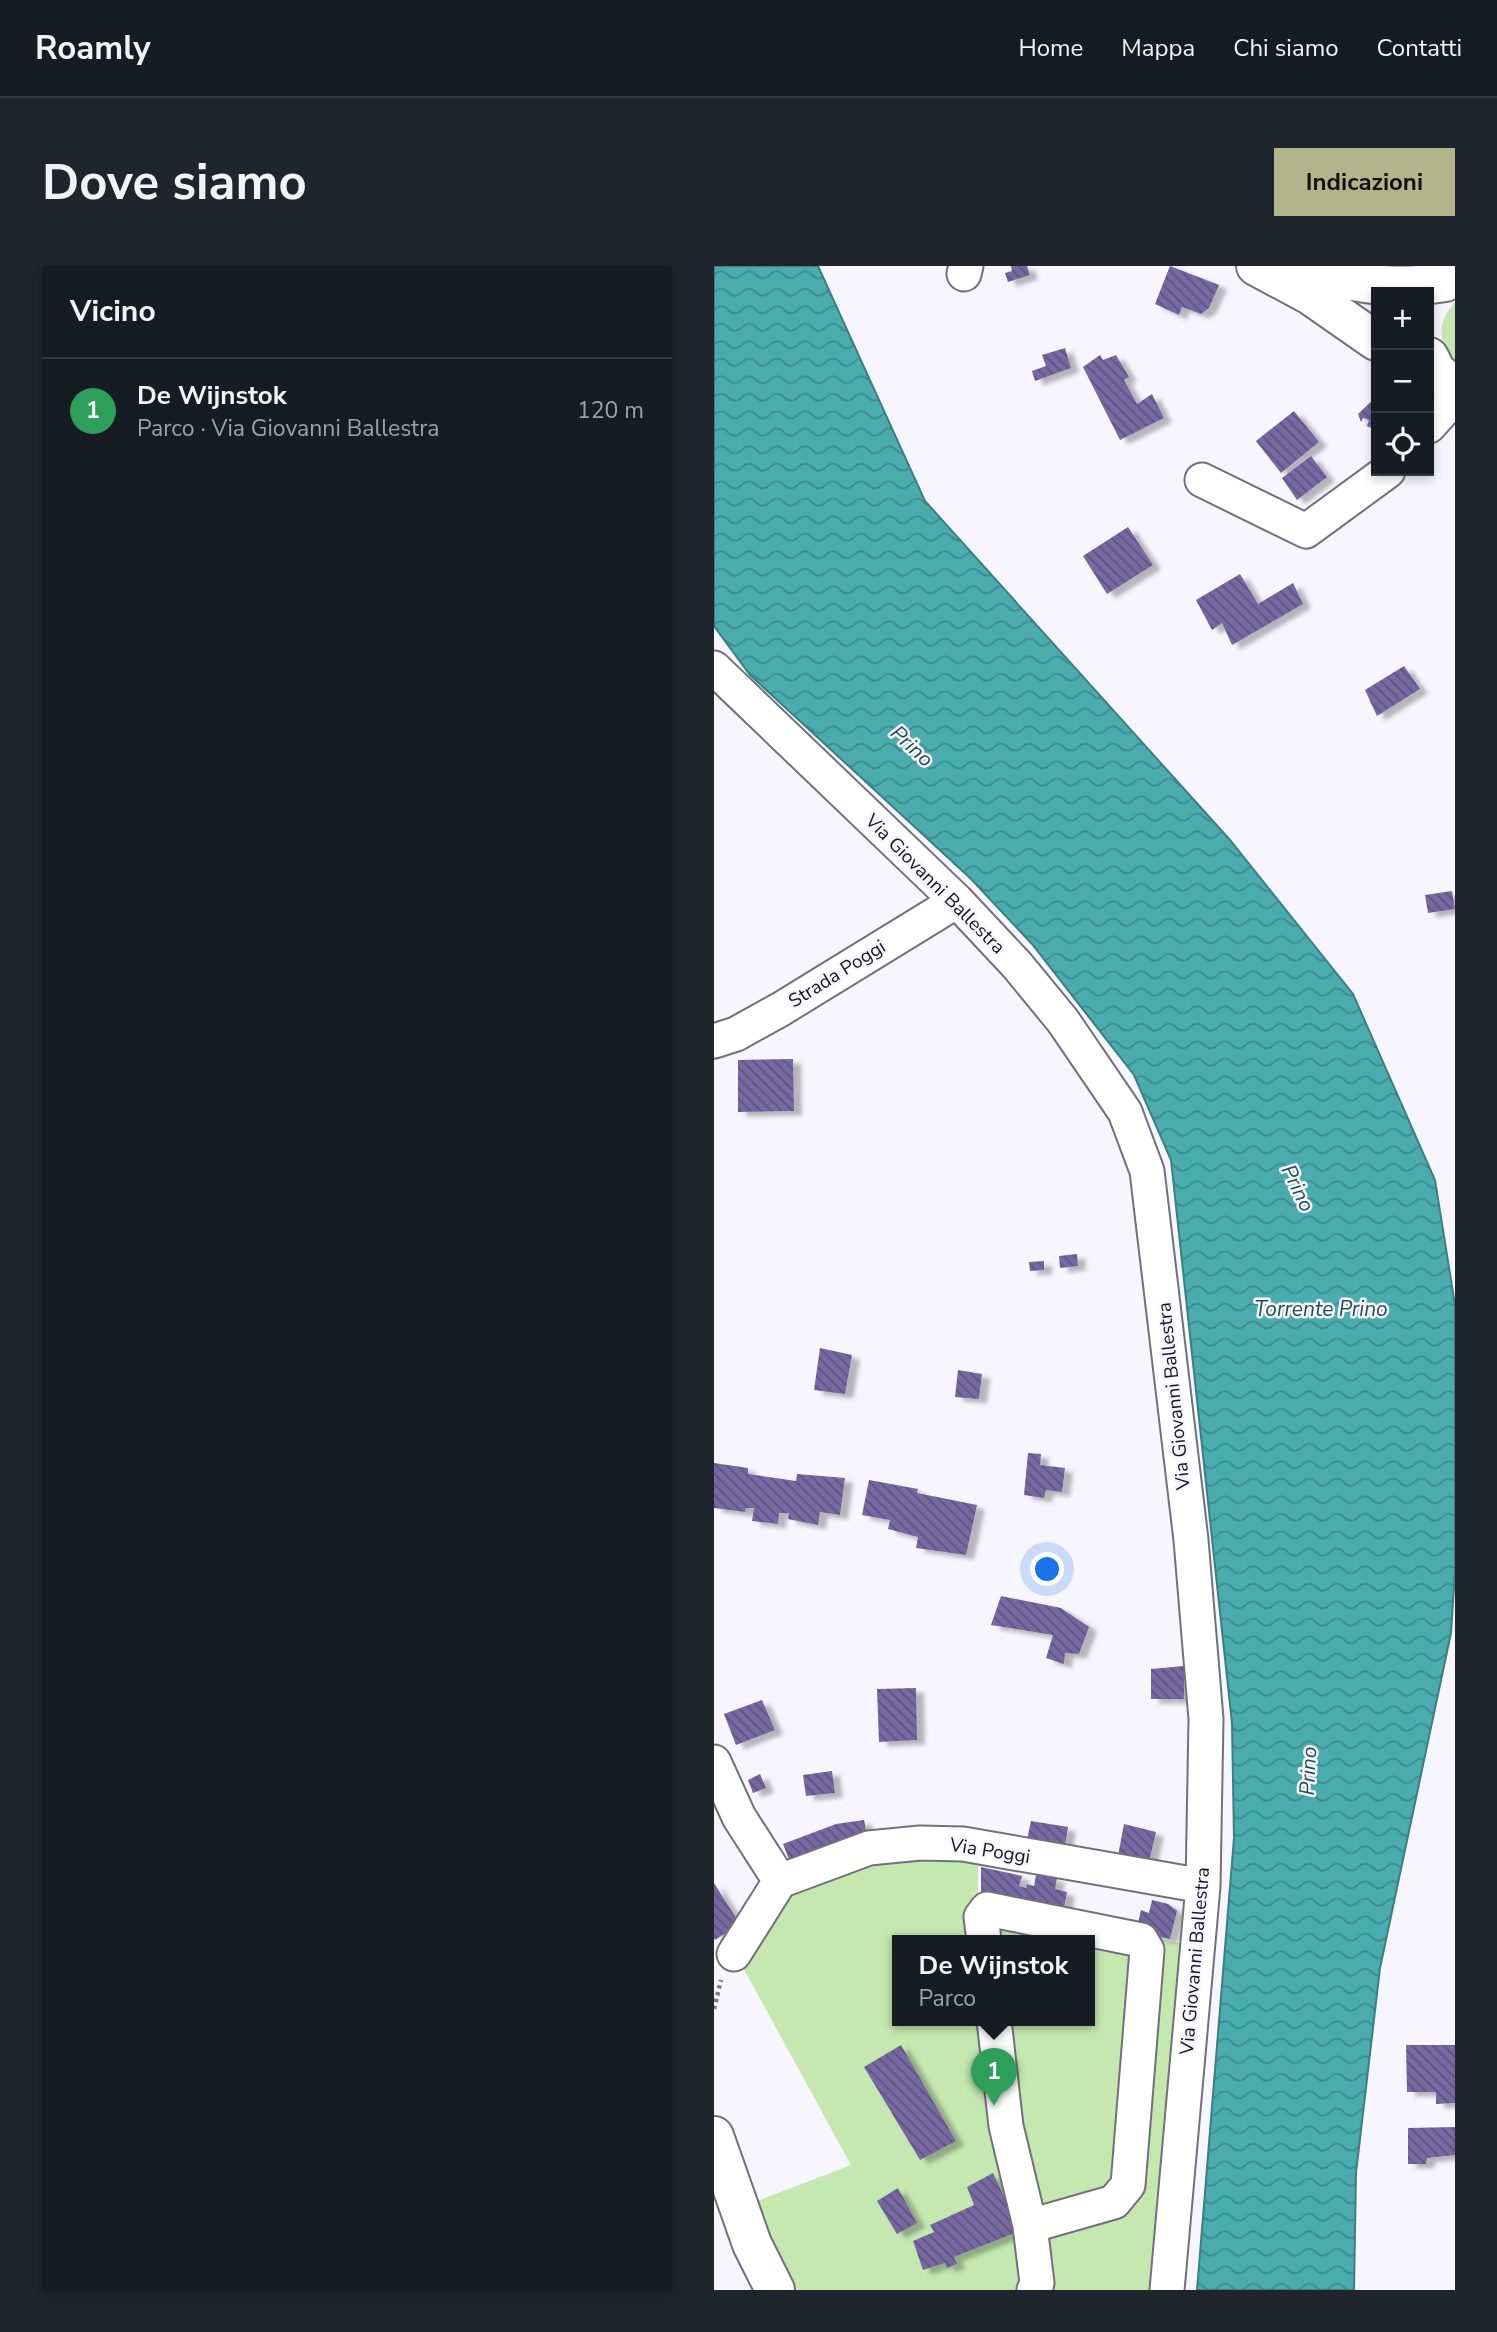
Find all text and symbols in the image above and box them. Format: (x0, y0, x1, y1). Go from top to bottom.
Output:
text: Roamly (35, 26, 151, 71)
text: Home (1018, 32, 1083, 64)
text: Mappa (1121, 32, 1195, 64)
text: Chi siamo (1233, 32, 1339, 64)
text: Contatti (1377, 32, 1462, 64)
button: Indicazioni (1274, 148, 1455, 216)
text: Dove siamo (42, 149, 307, 216)
map controls (1371, 287, 1434, 476)
button: + (1371, 287, 1434, 350)
text: Vicino (70, 291, 156, 332)
button: − (1371, 350, 1434, 413)
text: De Wijnstok (137, 378, 287, 413)
text: 1 (86, 395, 100, 426)
text: 120 m (577, 395, 644, 426)
text: Parco · Via Giovanni Ballestra (137, 413, 439, 444)
button: locate (1371, 413, 1434, 476)
water label: Prino (885, 719, 939, 773)
street label: Via Giovanni Ballestra (859, 808, 1011, 960)
street label: Strada Poggi (783, 934, 891, 1014)
water label: Prino (1275, 1160, 1321, 1216)
water label: Torrente Prino (1254, 1295, 1388, 1323)
street label: Via Giovanni Ballestra (1151, 1301, 1197, 1492)
your location (1030, 1552, 1064, 1586)
water label: Prino (1293, 1746, 1323, 1796)
street label: Via Poggi (947, 1832, 1032, 1870)
street label: Via Giovanni Ballestra (1174, 1866, 1216, 2057)
popup (892, 1935, 1095, 2026)
text: De Wijnstok (919, 1948, 1068, 1983)
text: Parco (919, 1983, 976, 2014)
pin: 1 (971, 2048, 1017, 2106)

